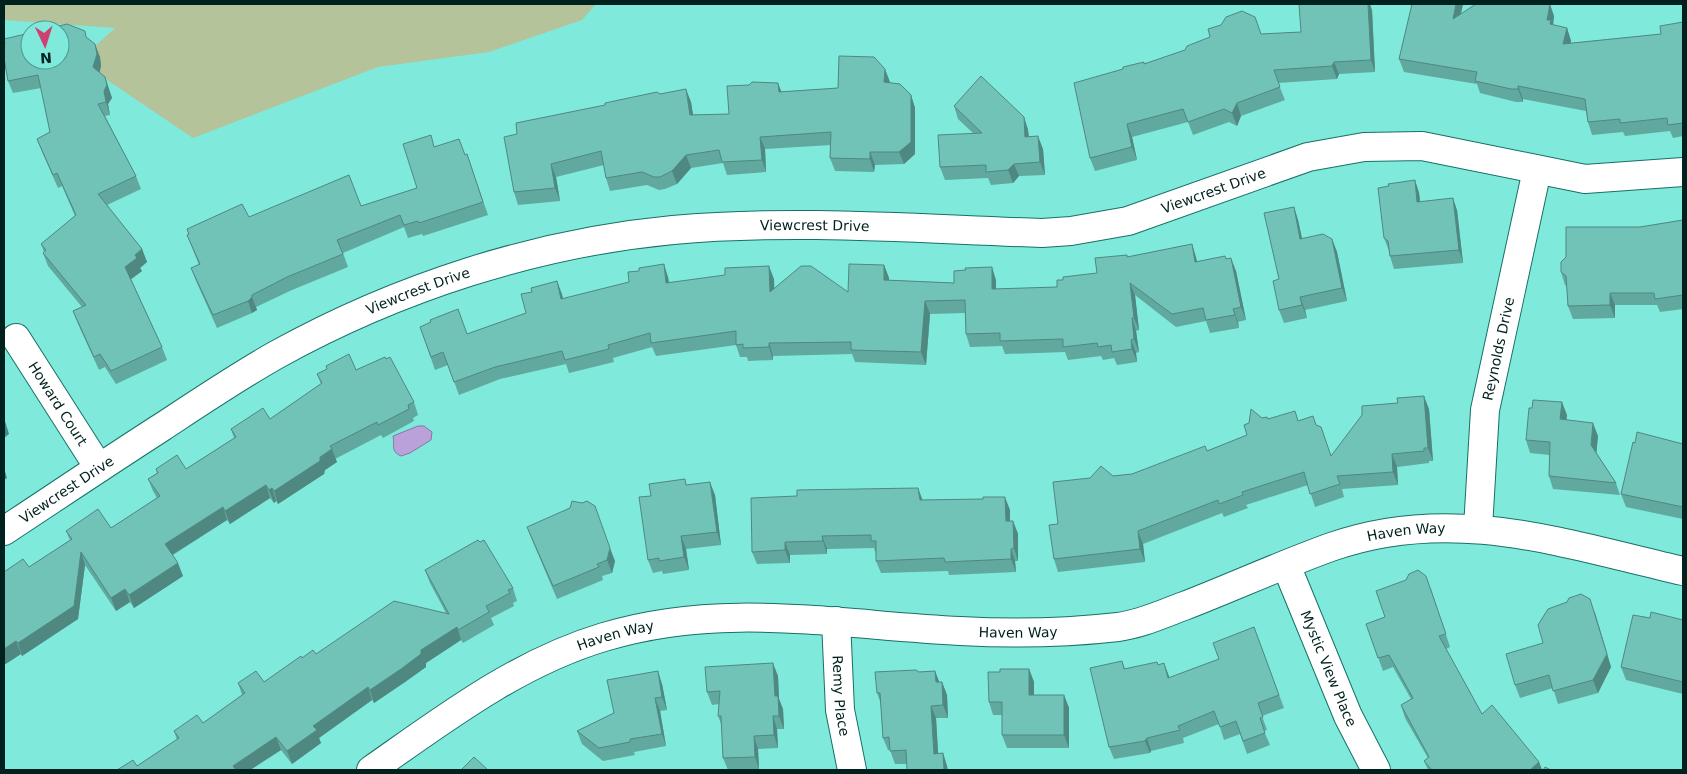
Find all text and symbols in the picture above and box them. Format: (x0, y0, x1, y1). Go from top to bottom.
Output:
north arrow (20, 20, 70, 70)
text: N (40, 50, 52, 66)
street label: Viewcrest Drive (1159, 165, 1268, 217)
street label: Viewcrest Drive (760, 217, 870, 234)
street label: Viewcrest Drive (364, 264, 472, 318)
street label: Reynolds Drive (1479, 295, 1517, 402)
street label: Howard Court (25, 359, 91, 449)
street label: Viewcrest Drive (16, 453, 117, 526)
street label: Haven Way (1365, 520, 1446, 544)
street label: Mystic View Place (1298, 608, 1360, 729)
street label: Haven Way (575, 617, 655, 654)
street label: Haven Way (978, 624, 1058, 641)
street label: Remy Place (830, 655, 853, 738)

